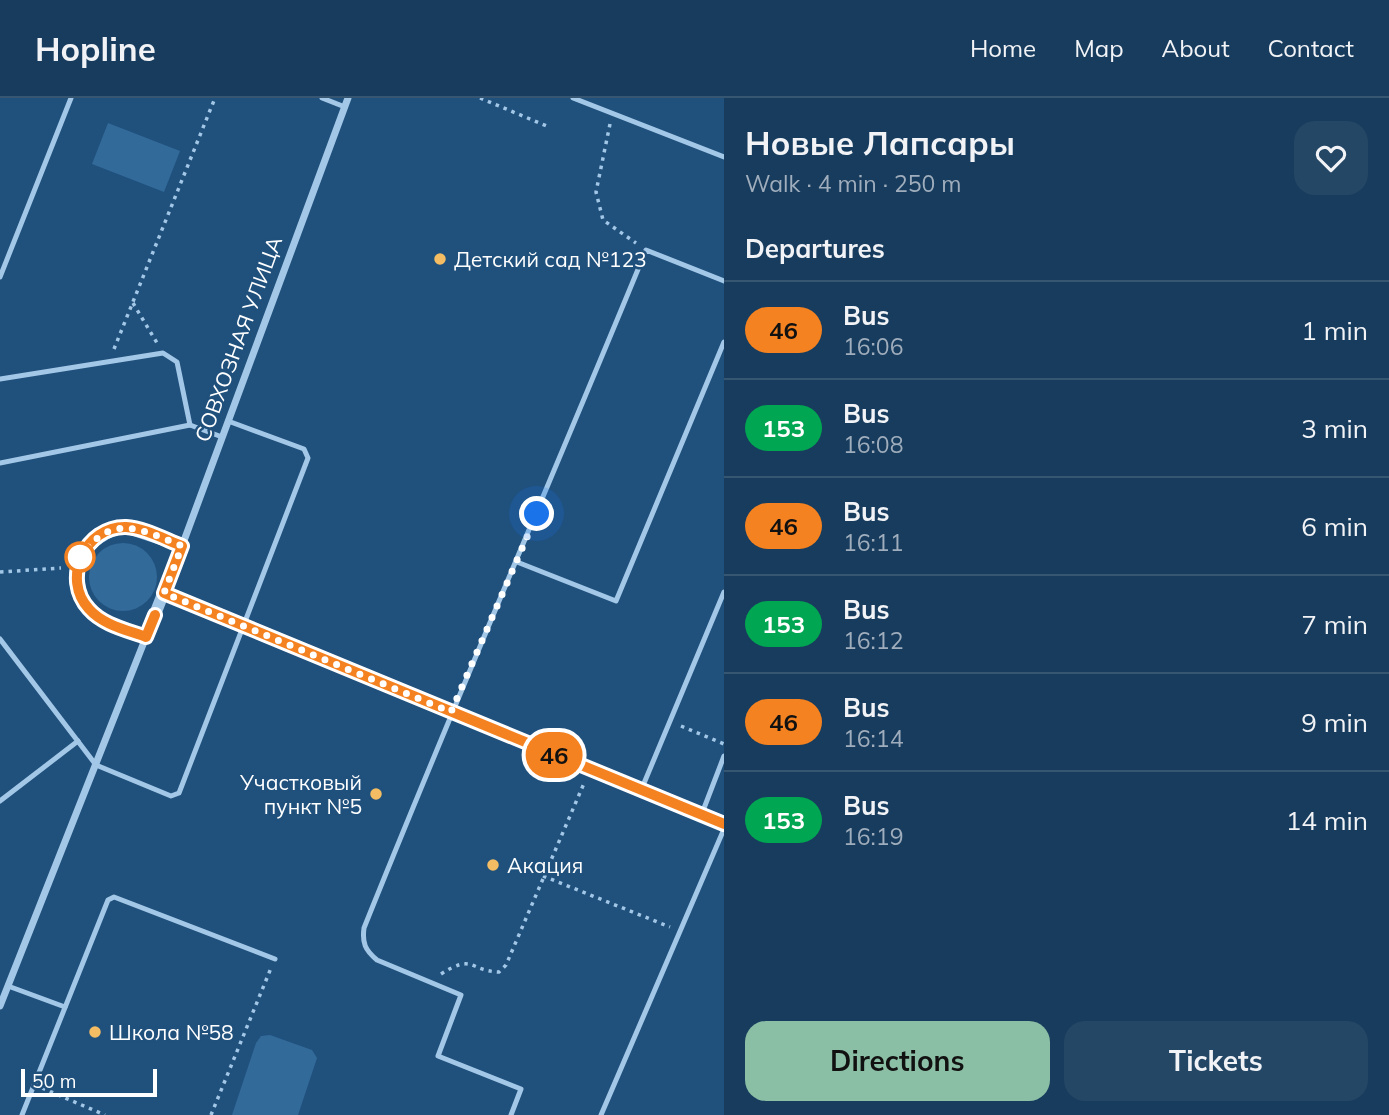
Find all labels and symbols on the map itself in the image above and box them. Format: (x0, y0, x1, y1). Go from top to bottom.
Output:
street label: СОВХОЗНАЯ УЛИЦА (189, 232, 287, 445)
place label: Детский сад №123 (454, 246, 647, 272)
marker: Детский сад №123 (432, 251, 448, 267)
your location (519, 496, 554, 531)
unlabelled marker (65, 542, 95, 572)
line badge: 46 (522, 732, 586, 778)
place label: Участковый пункт №5 (239, 769, 362, 819)
marker: Участковый пункт №5 (368, 786, 384, 802)
place label: Акация (507, 852, 583, 878)
marker: Акация (485, 857, 501, 873)
place label: Школа №58 (109, 1019, 234, 1045)
marker: Школа №58 (87, 1024, 103, 1040)
scale bar (21, 1066, 158, 1098)

